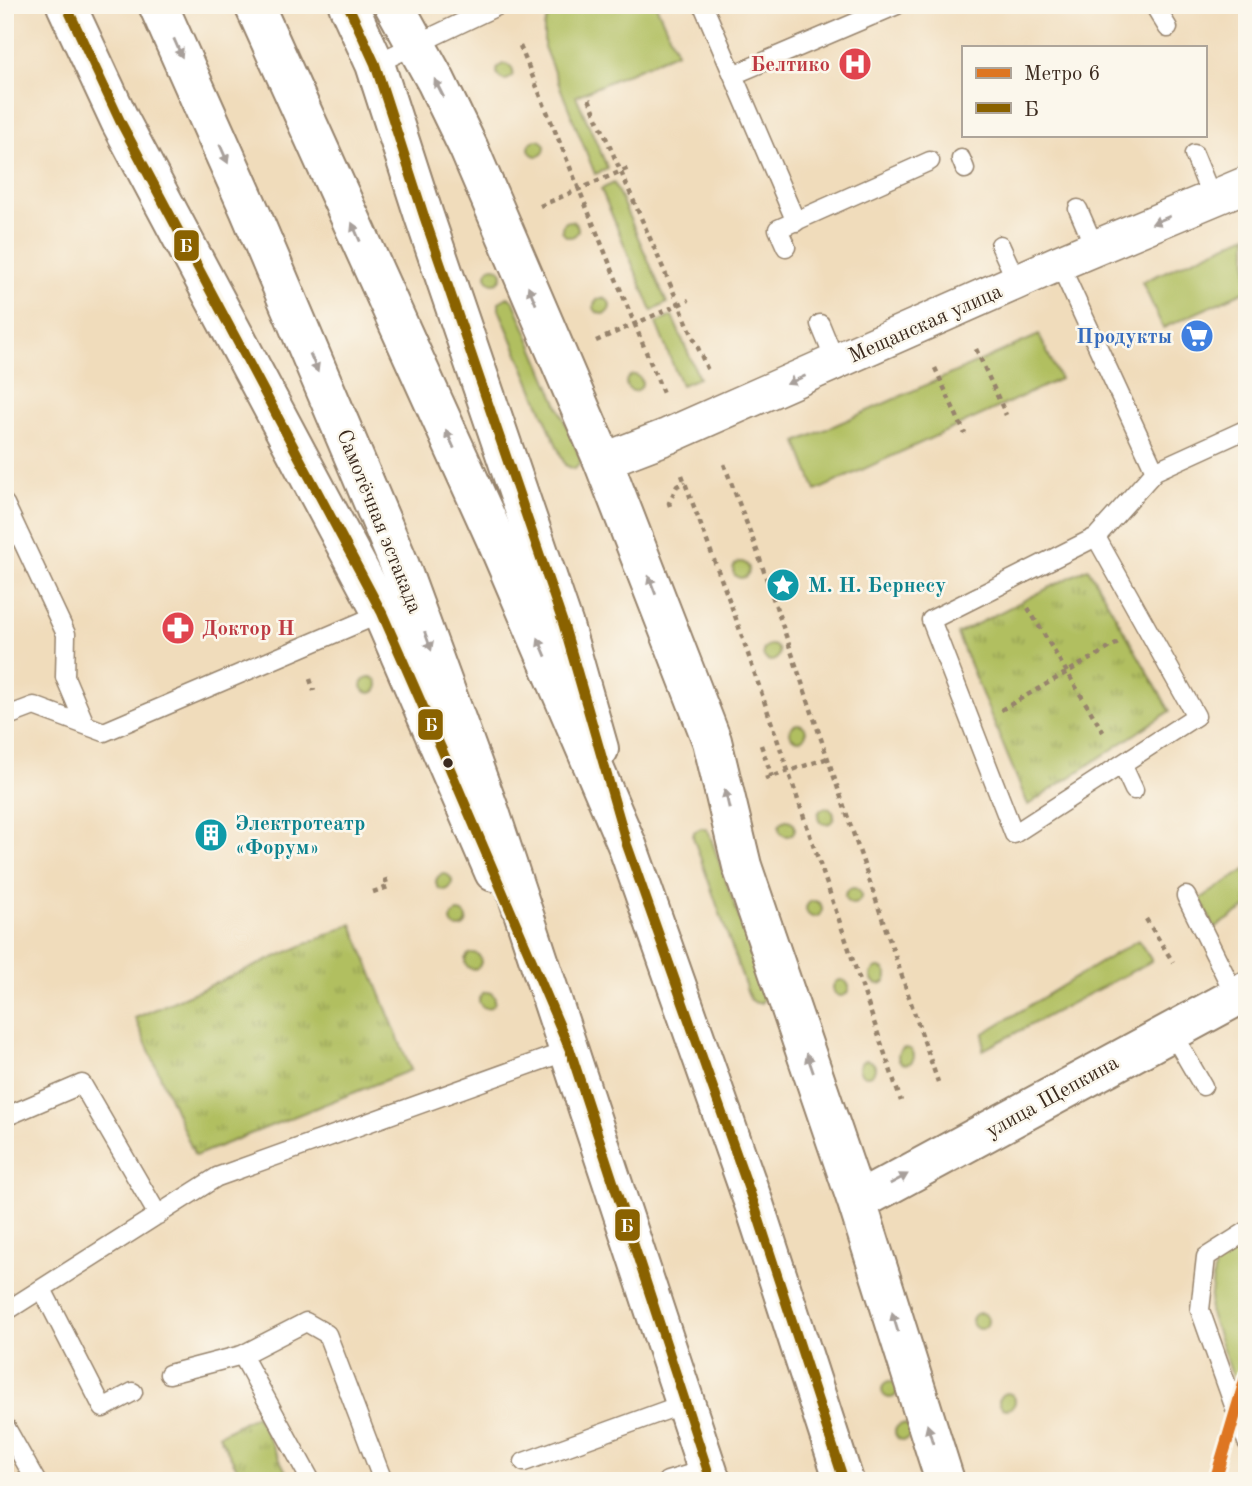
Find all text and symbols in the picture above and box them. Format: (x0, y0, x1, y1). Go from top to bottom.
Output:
one-way arrow (172, 38, 183, 58)
hospital icon: Белтико (836, 45, 874, 83)
legend (962, 46, 1206, 136)
place label: Белтико (750, 55, 830, 76)
text: Метро 6 (1024, 64, 1101, 85)
one-way arrow (433, 77, 445, 97)
text: Б (1024, 100, 1039, 121)
one-way arrow (219, 143, 230, 164)
one-way arrow (1151, 215, 1172, 226)
one-way arrow (350, 222, 362, 242)
line badge: Б (173, 229, 200, 262)
text: Б (179, 238, 193, 257)
street label: Мещанская улица (846, 281, 1006, 368)
one-way arrow (526, 285, 537, 306)
supermarket icon: Продукты (1178, 317, 1216, 355)
place label: Продукты (1076, 327, 1172, 348)
one-way arrow (308, 353, 320, 373)
one-way arrow (786, 374, 806, 386)
street label: Самотёчная эстакада (332, 427, 425, 616)
one-way arrow (444, 429, 456, 449)
place icon: М. Н. Бернесу (764, 566, 802, 604)
one-way arrow (646, 574, 657, 595)
place label: М. Н. Бернесу (808, 576, 946, 597)
pharmacy icon: Доктор Н (159, 609, 197, 647)
place label: Доктор Н (202, 619, 295, 640)
one-way arrow (423, 631, 434, 652)
one-way arrow (536, 637, 548, 657)
line badge: Б (417, 708, 444, 741)
text: Б (424, 717, 438, 736)
unlabelled marker (441, 756, 455, 770)
one-way arrow (721, 788, 732, 810)
place label: Электротеатр «Форум» (235, 814, 365, 859)
building icon: Электротеатр «Форум» (192, 816, 230, 854)
street label: улица Щепкина (983, 1052, 1122, 1142)
one-way arrow (804, 1053, 815, 1074)
one-way arrow (889, 1173, 909, 1185)
line badge: Б (614, 1208, 641, 1242)
text: Б (620, 1218, 634, 1237)
one-way arrow (889, 1311, 900, 1332)
one-way arrow (924, 1423, 935, 1444)

